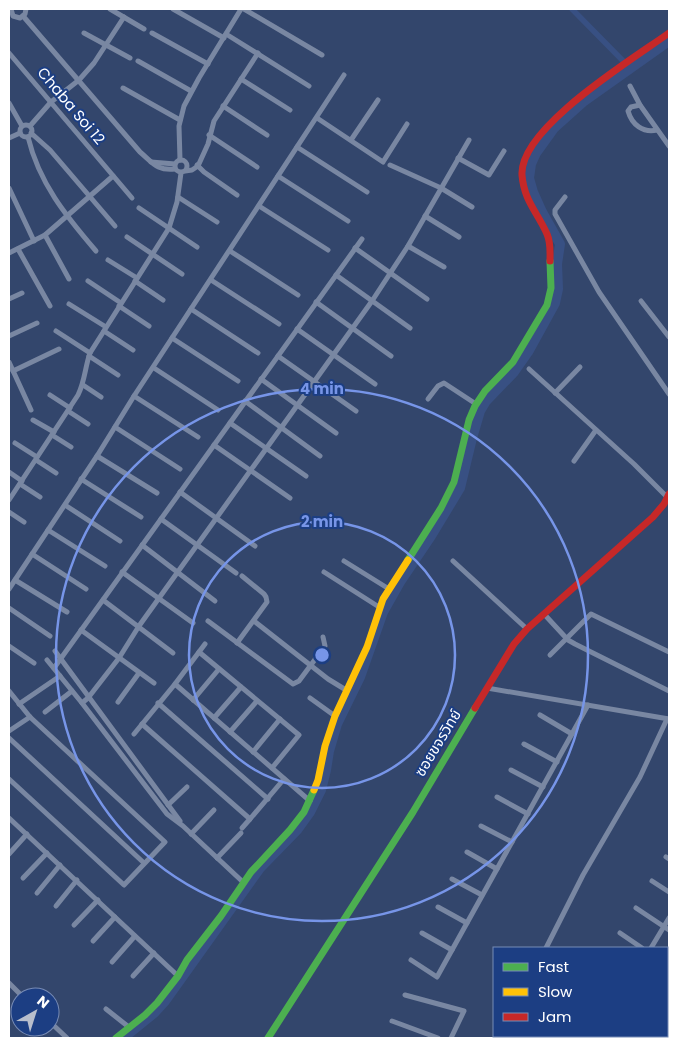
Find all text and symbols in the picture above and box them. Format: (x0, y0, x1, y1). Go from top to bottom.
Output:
street label: Chaba Soi 12 (33, 62, 110, 149)
text: 4 min (300, 378, 344, 399)
text: 2 min (301, 511, 343, 532)
centre of rings (313, 646, 331, 664)
street label: ซอยขจรวิทย์ (409, 705, 466, 780)
legend (493, 947, 668, 1037)
text: Fast (538, 956, 569, 977)
text: Slow (538, 981, 573, 1002)
north arrow (10, 987, 60, 1037)
text: N (33, 991, 54, 1013)
text: Jam (538, 1006, 572, 1027)

